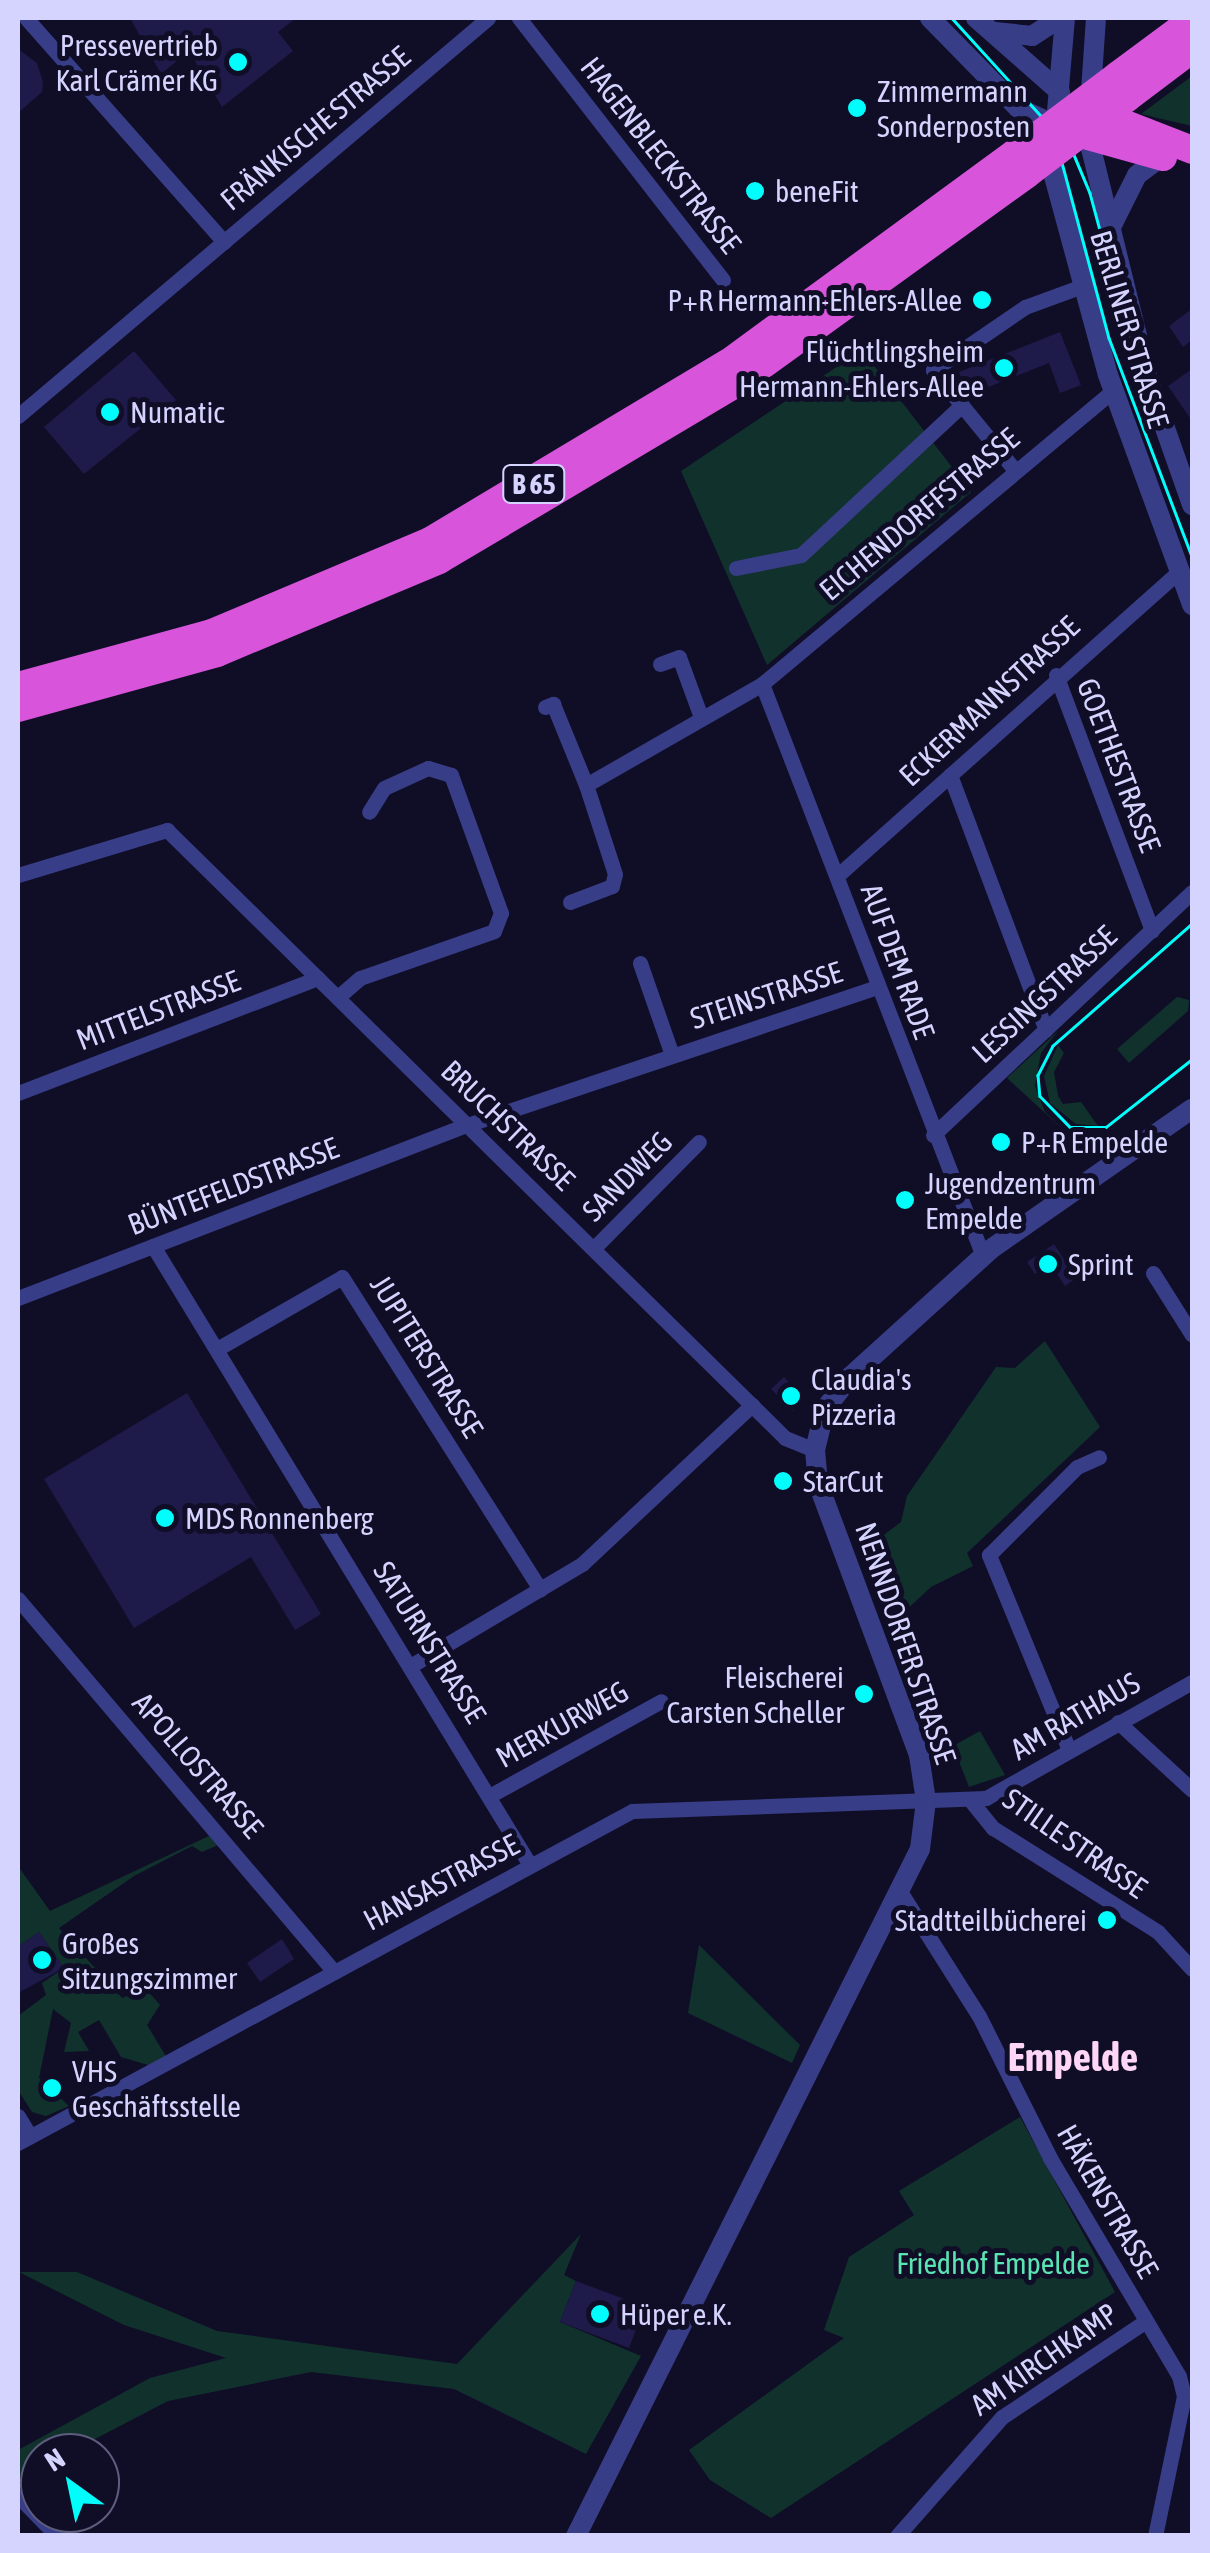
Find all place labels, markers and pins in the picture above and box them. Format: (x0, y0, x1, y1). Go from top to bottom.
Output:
place label: Pressevertrieb Karl Crämer KG (55, 27, 218, 98)
marker: Pressevertrieb Karl Crämer KG (227, 51, 249, 73)
place label: Zimmermann Sonderposten (877, 73, 1030, 144)
marker: Zimmermann Sonderposten (846, 97, 868, 119)
place label: beneFit (775, 173, 859, 209)
marker: beneFit (744, 180, 766, 202)
place label: P+R Hermann-Ehlers-Allee (668, 282, 962, 318)
marker: P+R Hermann-Ehlers-Allee (971, 289, 993, 311)
place label: Flüchtlingsheim Hermann-Ehlers-Allee (739, 333, 984, 404)
marker: Flüchtlingsheim Hermann-Ehlers-Allee (993, 357, 1015, 379)
place label: Numatic (130, 394, 224, 430)
marker: Numatic (99, 401, 121, 423)
place label: P+R Empelde (1021, 1124, 1168, 1160)
marker: P+R Empelde (990, 1131, 1012, 1153)
place label: Jugendzentrum Empelde (925, 1165, 1096, 1236)
marker: Jugendzentrum Empelde (894, 1189, 916, 1211)
place label: Sprint (1068, 1246, 1134, 1282)
marker: Sprint (1037, 1253, 1059, 1275)
place label: Claudia's Pizzeria (811, 1361, 911, 1432)
marker: Claudia's Pizzeria (780, 1385, 802, 1407)
place label: StarCut (803, 1463, 884, 1499)
marker: StarCut (772, 1470, 794, 1492)
place label: MDS Ronnenberg (185, 1500, 374, 1536)
marker: MDS Ronnenberg (154, 1507, 176, 1529)
place label: Fleischerei Carsten Scheller (667, 1659, 844, 1730)
marker: Fleischerei Carsten Scheller (853, 1683, 875, 1705)
place label: Stadtteilbücherei (895, 1902, 1087, 1938)
marker: Stadtteilbücherei (1096, 1909, 1118, 1931)
place label: Großes Sitzungszimmer (62, 1925, 237, 1996)
marker: Großes Sitzungszimmer (31, 1949, 53, 1971)
place label: VHS Geschäftsstelle (72, 2053, 241, 2124)
marker: VHS Geschäftsstelle (41, 2077, 63, 2099)
place label: Hüper e.K. (620, 2296, 732, 2332)
marker: Hüper e.K. (589, 2303, 611, 2325)

